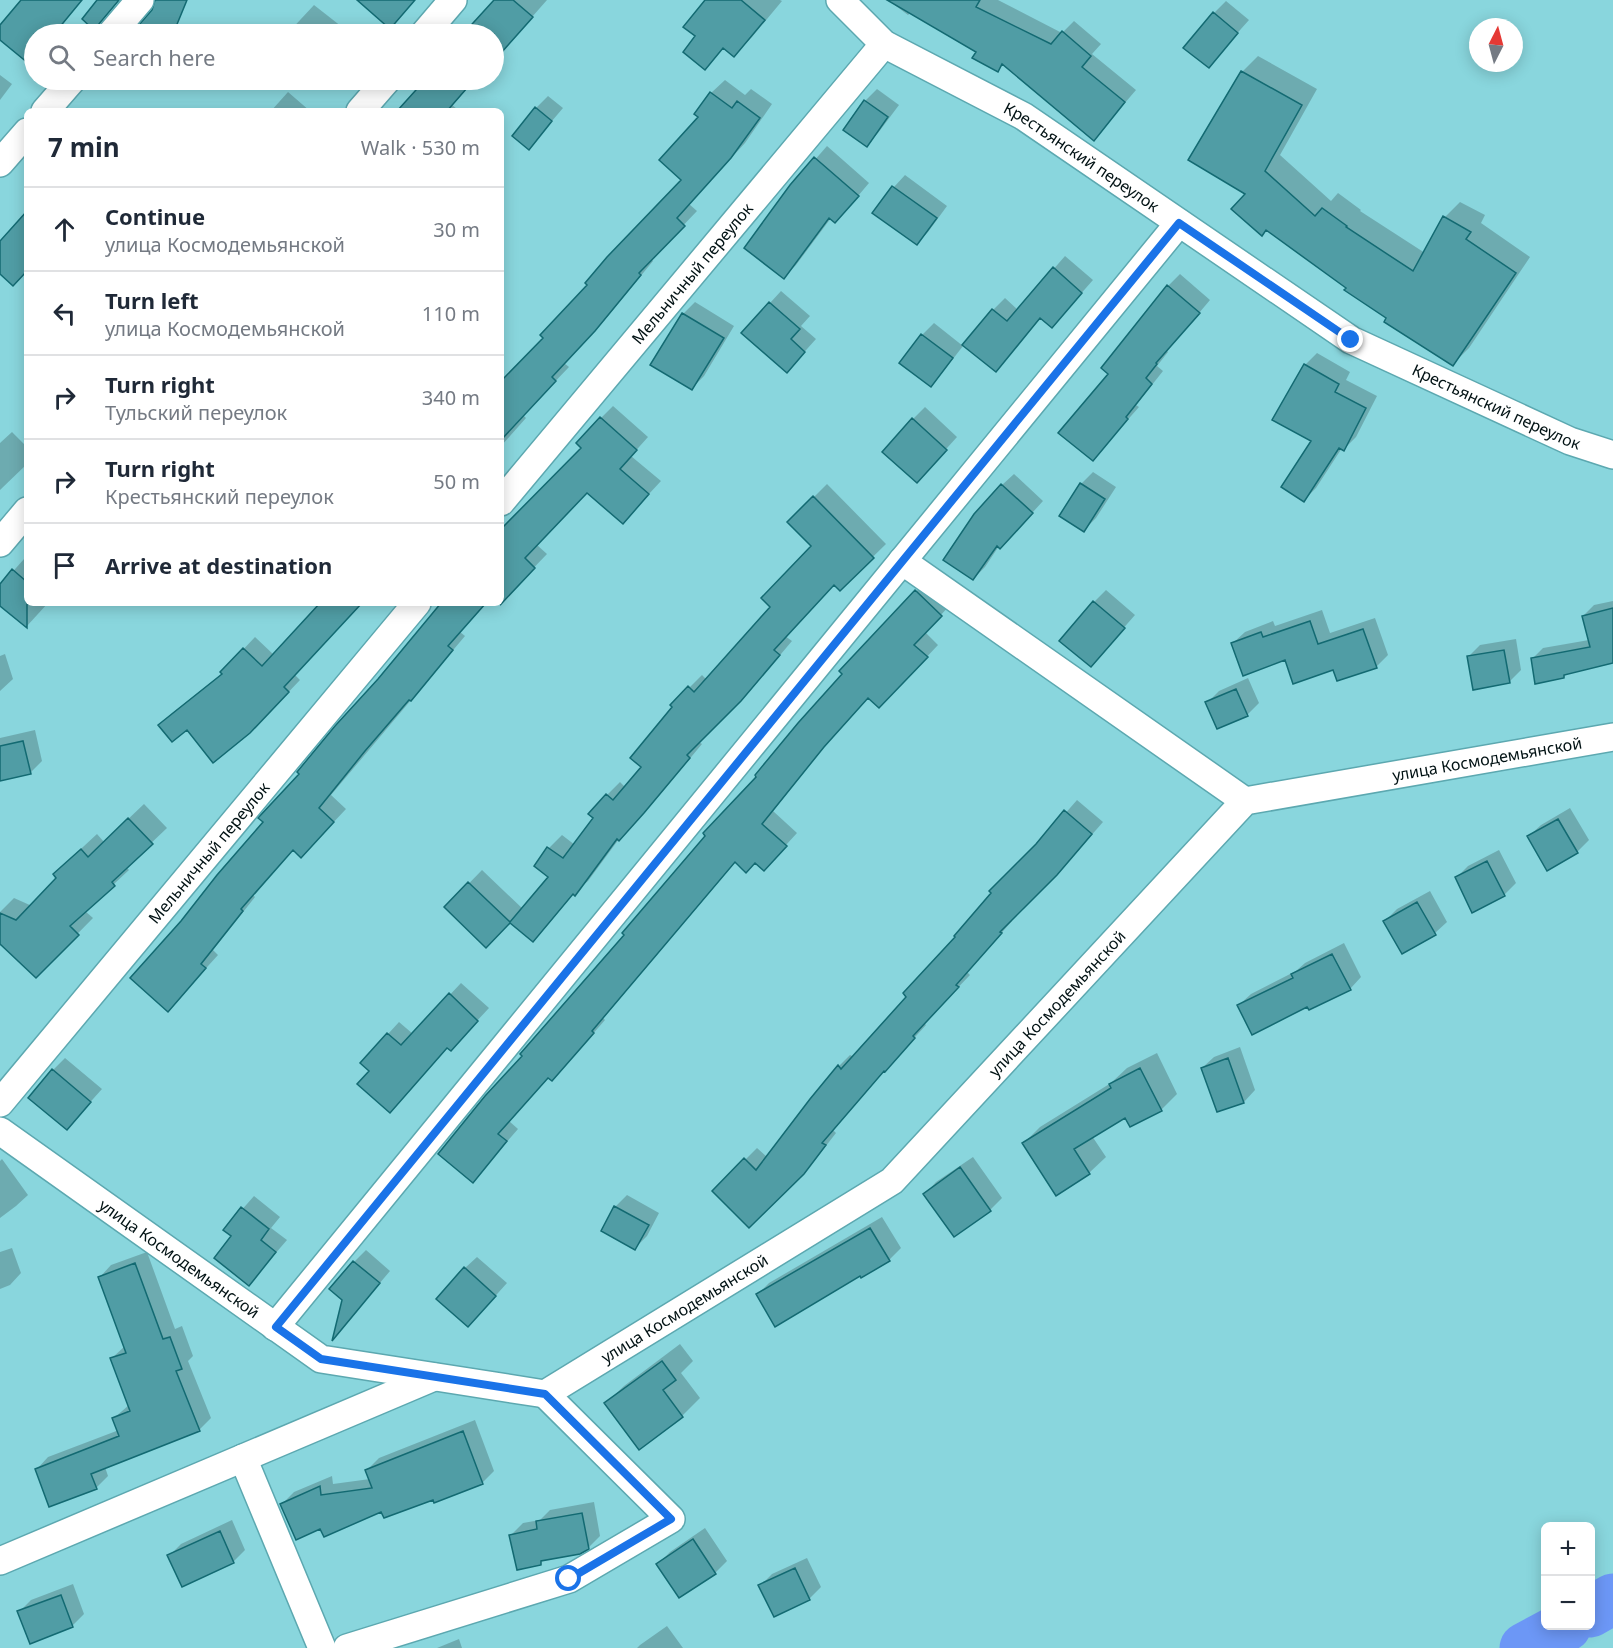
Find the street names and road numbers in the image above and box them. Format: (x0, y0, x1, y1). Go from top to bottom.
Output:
street label: Крестьянский переулок (1000, 97, 1164, 217)
street label: Мельничный переулок (627, 198, 758, 349)
street label: Крестьянский переулок (1409, 359, 1584, 455)
street label: улица Космодемьянской (1391, 732, 1584, 786)
street label: Мельничный переулок (143, 777, 275, 928)
street label: улица Космодемьянской (984, 926, 1130, 1081)
street label: улица Космодемьянской (95, 1194, 264, 1323)
street label: улица Космодемьянской (597, 1249, 772, 1368)

